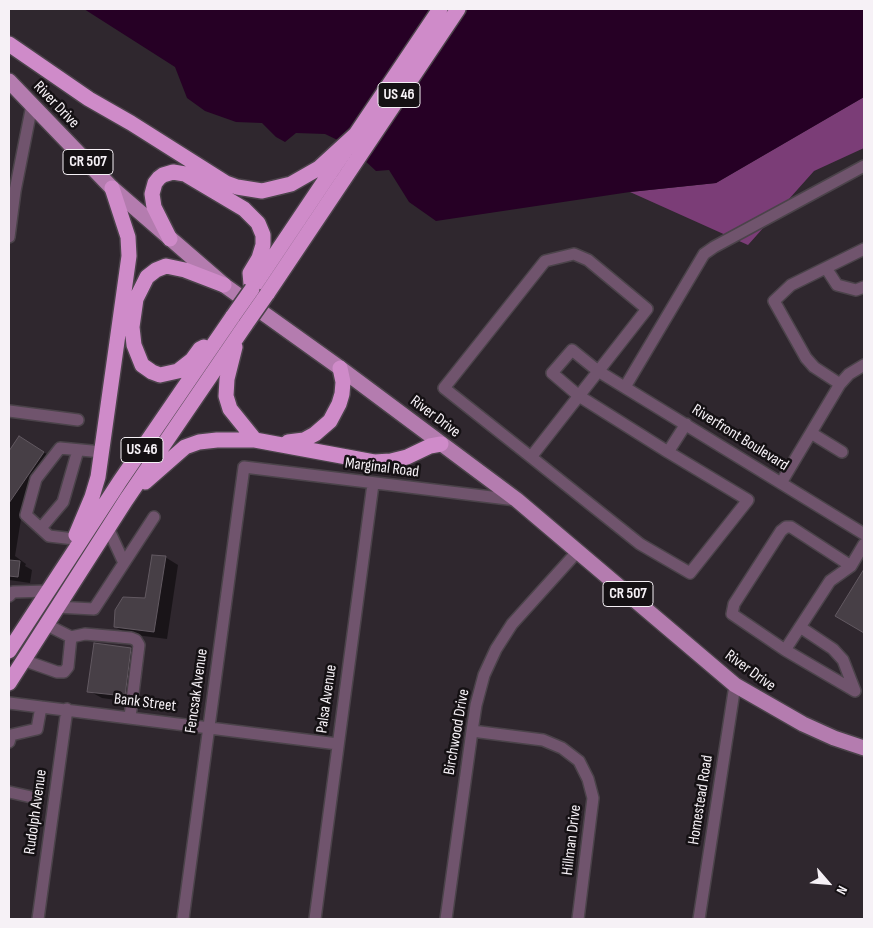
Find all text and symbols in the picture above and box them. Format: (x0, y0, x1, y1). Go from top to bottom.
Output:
street label: River Drive (29, 77, 83, 133)
road number: US 46 (378, 82, 420, 108)
road number: CR 507 (63, 150, 113, 174)
street label: River Drive (406, 392, 464, 442)
street label: Riverfront Boulevard (688, 401, 792, 475)
road number: US 46 (121, 438, 163, 462)
street label: Marginal Road (344, 454, 420, 482)
road number: CR 507 (603, 582, 653, 606)
street label: River Drive (721, 646, 779, 696)
street label: Fencsak Avenue (182, 648, 212, 734)
street label: Palsa Avenue (313, 663, 341, 735)
street label: Birchwood Drive (440, 687, 474, 777)
street label: Bank Street (113, 690, 177, 716)
street label: Homestead Road (684, 754, 718, 846)
street label: Rudolph Avenue (21, 768, 51, 856)
street label: Hillman Drive (558, 804, 586, 876)
north arrow (803, 858, 853, 908)
text: N (833, 883, 851, 897)

